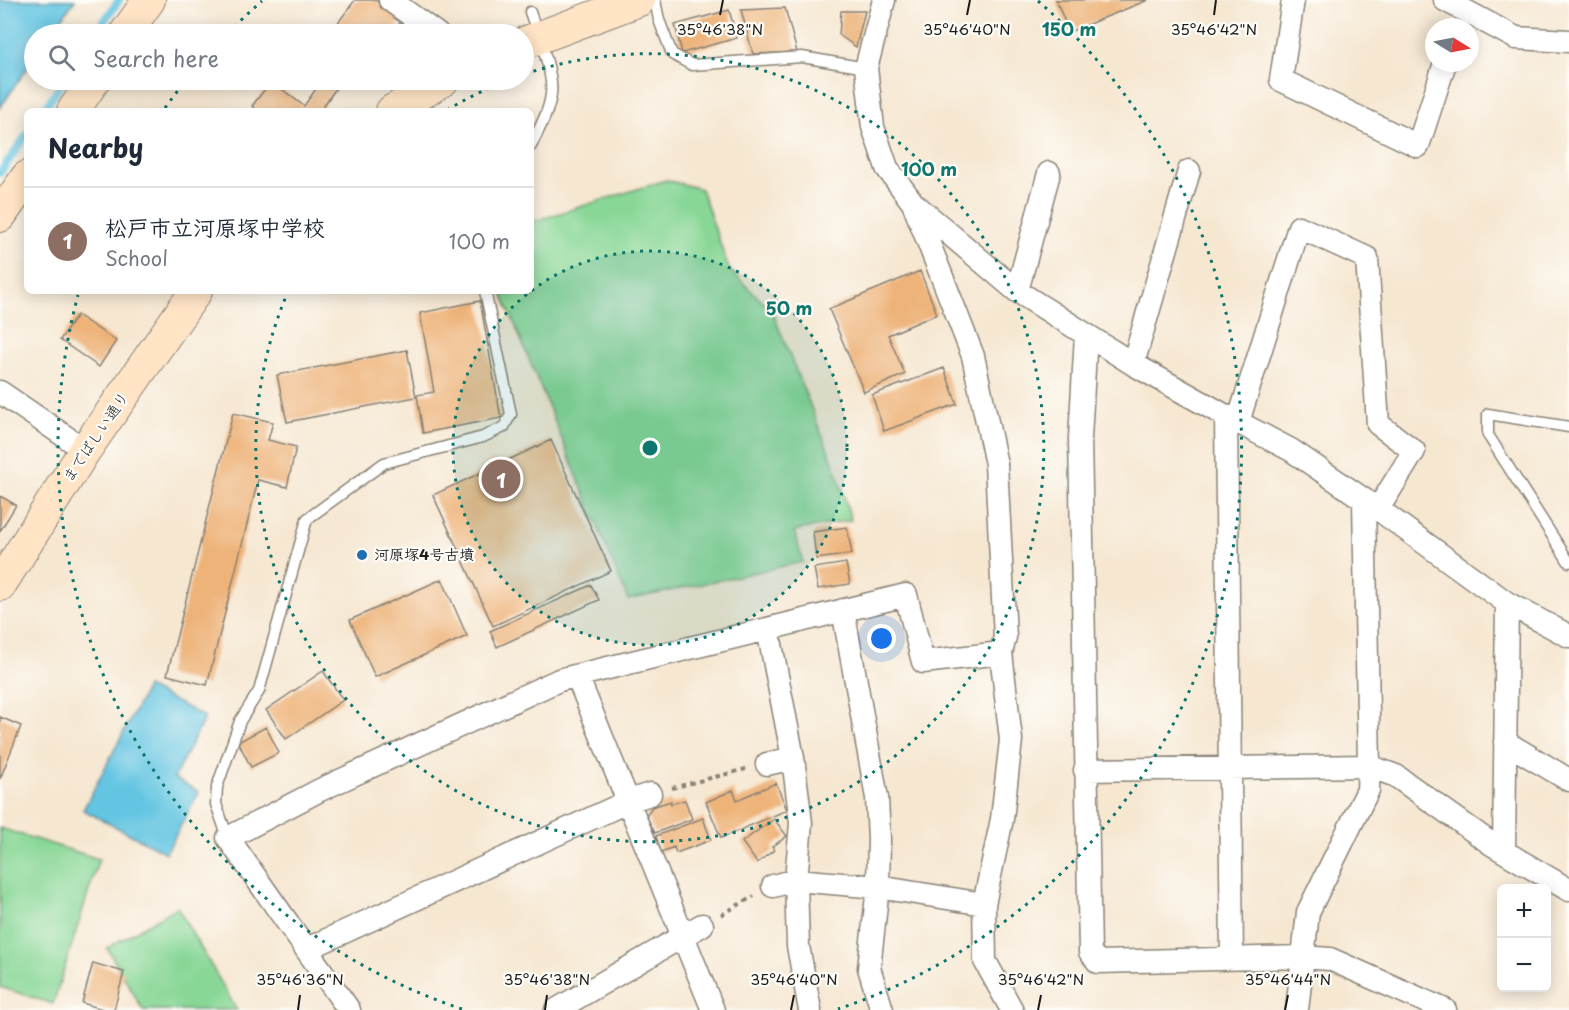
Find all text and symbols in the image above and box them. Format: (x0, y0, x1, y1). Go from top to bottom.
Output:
text: 150 m (1042, 15, 1096, 42)
text: 35°46'38"N (677, 17, 763, 40)
text: 35°46'40"N (923, 17, 1011, 40)
text: 35°46'42"N (1171, 17, 1257, 40)
north arrow (1425, 18, 1479, 72)
search box (24, 24, 534, 90)
icon: search (45, 41, 78, 74)
text: Search here (93, 41, 219, 74)
text: Nearby (48, 128, 143, 167)
text: 100 m (901, 155, 957, 182)
text: 松戸市立河原塚中学校 (105, 210, 325, 243)
text: 1 (63, 226, 72, 256)
text: 100 m (449, 226, 510, 256)
text: School (105, 243, 168, 273)
text: 50 m (766, 294, 812, 321)
street label: までばしい通り (56, 386, 134, 486)
centre of rings (640, 438, 660, 458)
pin: 1 (482, 456, 520, 502)
place label: 河原塚4号古墳 (374, 542, 474, 565)
marker: 河原塚4号古墳 (355, 548, 369, 562)
your location (867, 624, 896, 653)
map controls (1497, 884, 1551, 992)
button: + (1497, 884, 1551, 938)
button: − (1497, 938, 1551, 992)
text: 35°46'36"N (256, 967, 344, 990)
text: 35°46'38"N (504, 967, 590, 990)
text: 35°46'40"N (750, 967, 838, 990)
text: 35°46'42"N (998, 967, 1084, 990)
text: 35°46'44"N (1245, 967, 1331, 990)

